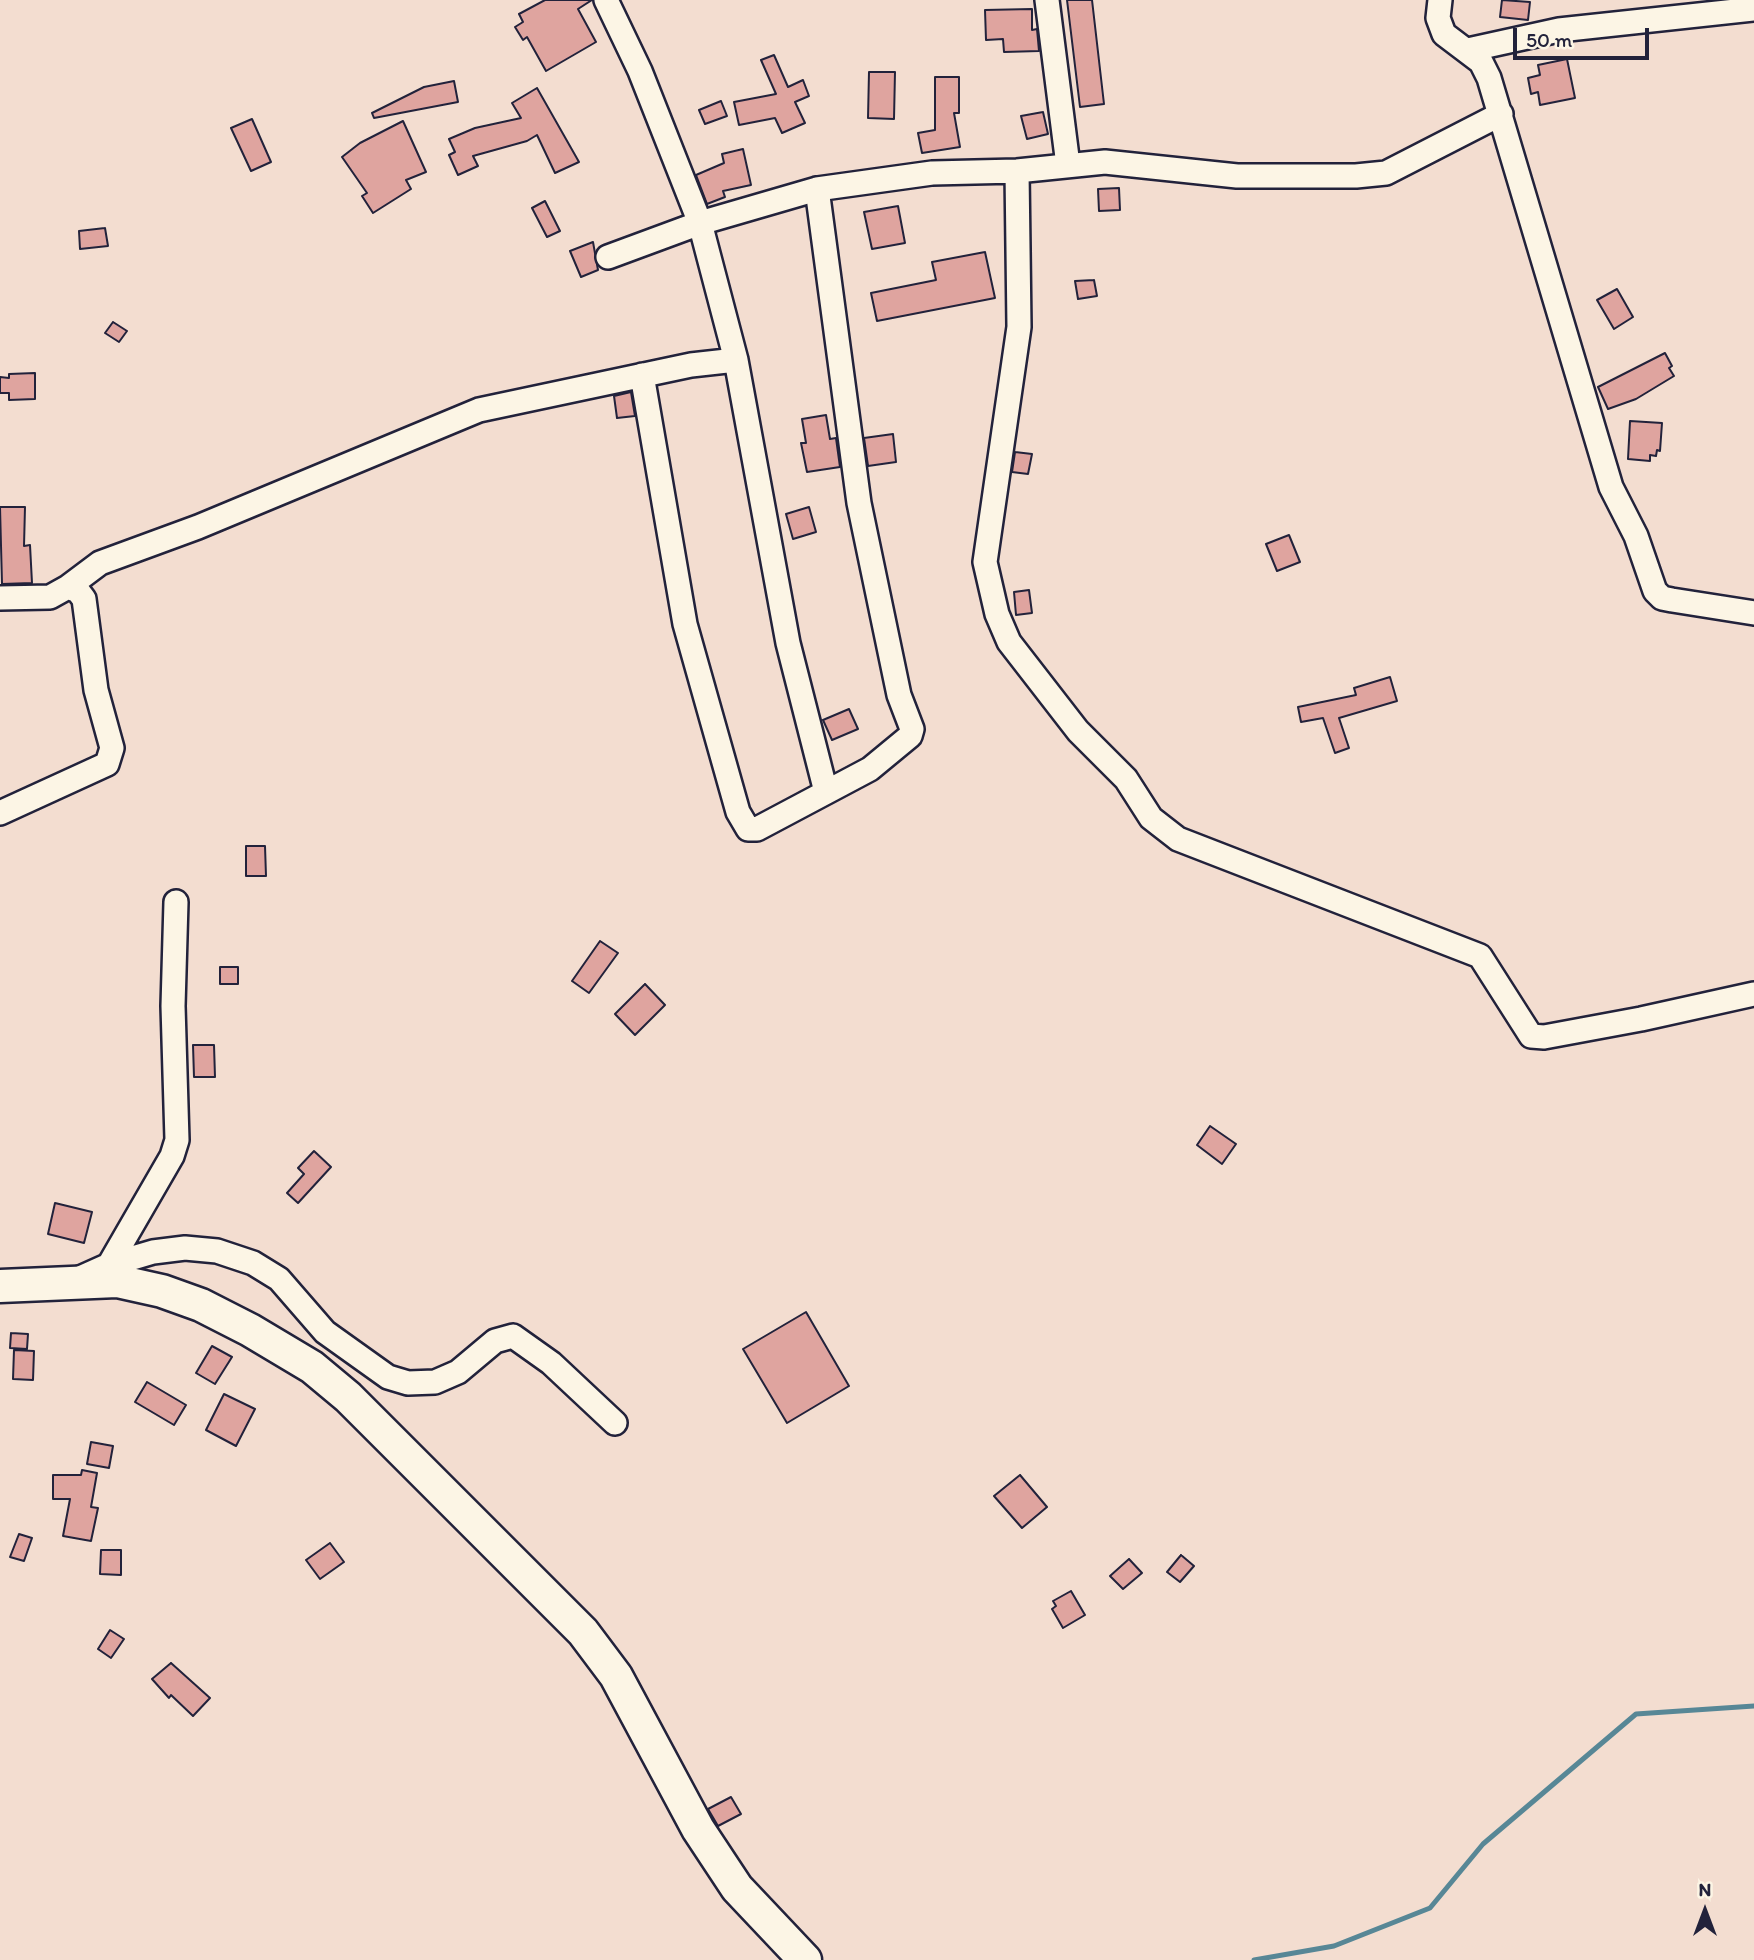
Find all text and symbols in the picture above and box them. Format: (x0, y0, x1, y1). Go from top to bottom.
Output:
scale bar (1516, 14, 1652, 58)
text: 50 m (1526, 27, 1572, 52)
north arrow (1670, 1876, 1740, 1946)
text: N (1699, 1878, 1711, 1901)

